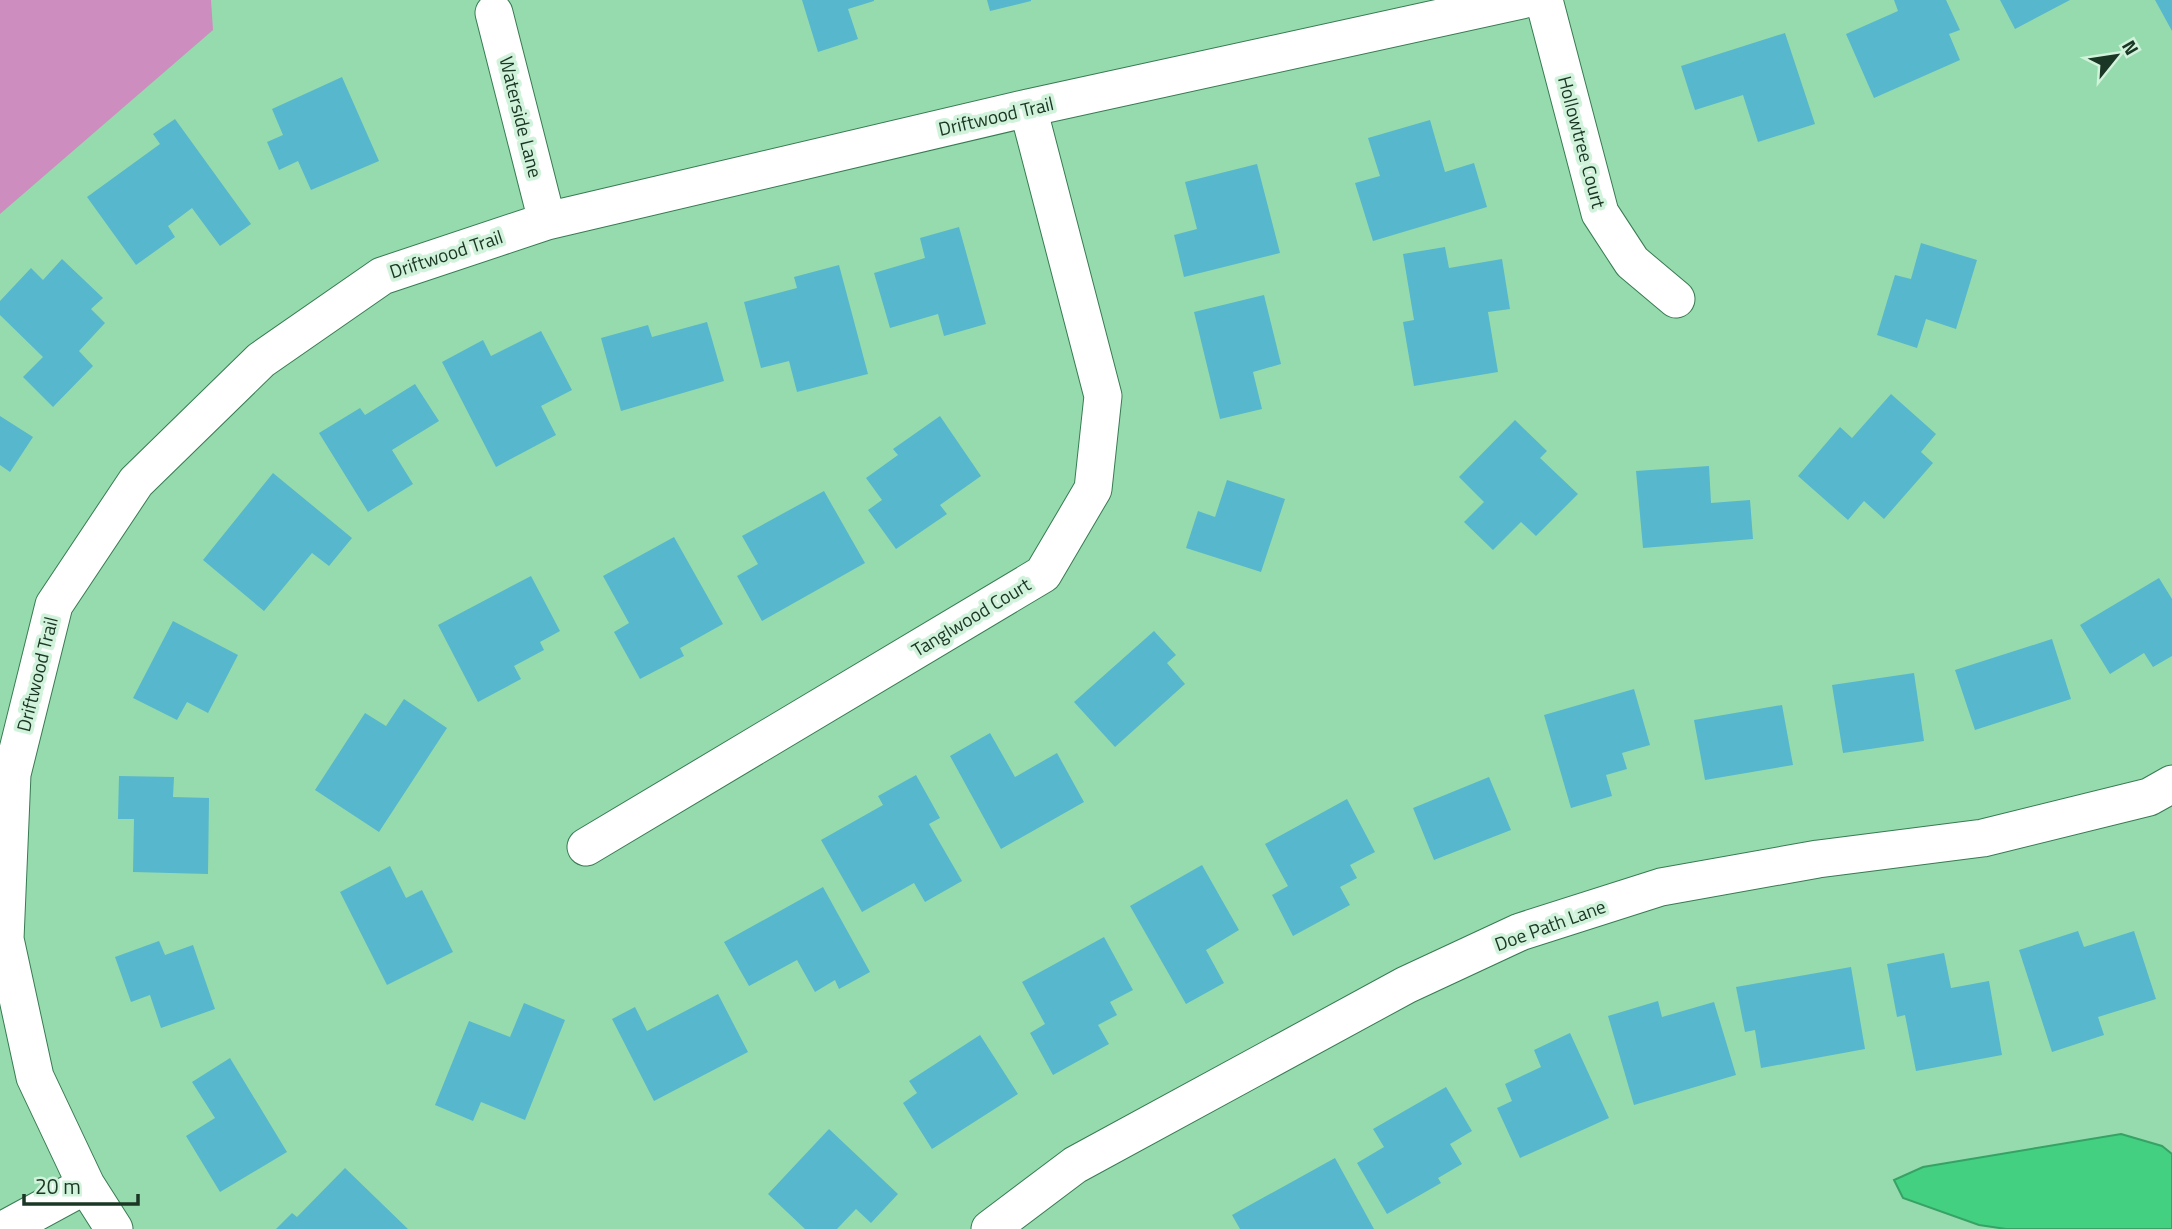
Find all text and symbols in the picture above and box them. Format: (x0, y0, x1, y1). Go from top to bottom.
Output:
north arrow (2081, 21, 2151, 91)
text: N (2115, 34, 2147, 60)
street label: Waterside Lane (492, 53, 551, 181)
street label: Hollowtree Court (1551, 72, 1614, 212)
street label: Driftwood Trail (935, 88, 1056, 143)
street label: Driftwood Trail (385, 222, 506, 285)
street label: Tanglwood Court (906, 569, 1036, 664)
street label: Driftwood Trail (8, 613, 65, 734)
street label: Doe Path Lane (1490, 891, 1609, 958)
scale bar (24, 1162, 138, 1206)
text: 20 m (35, 1170, 81, 1202)

